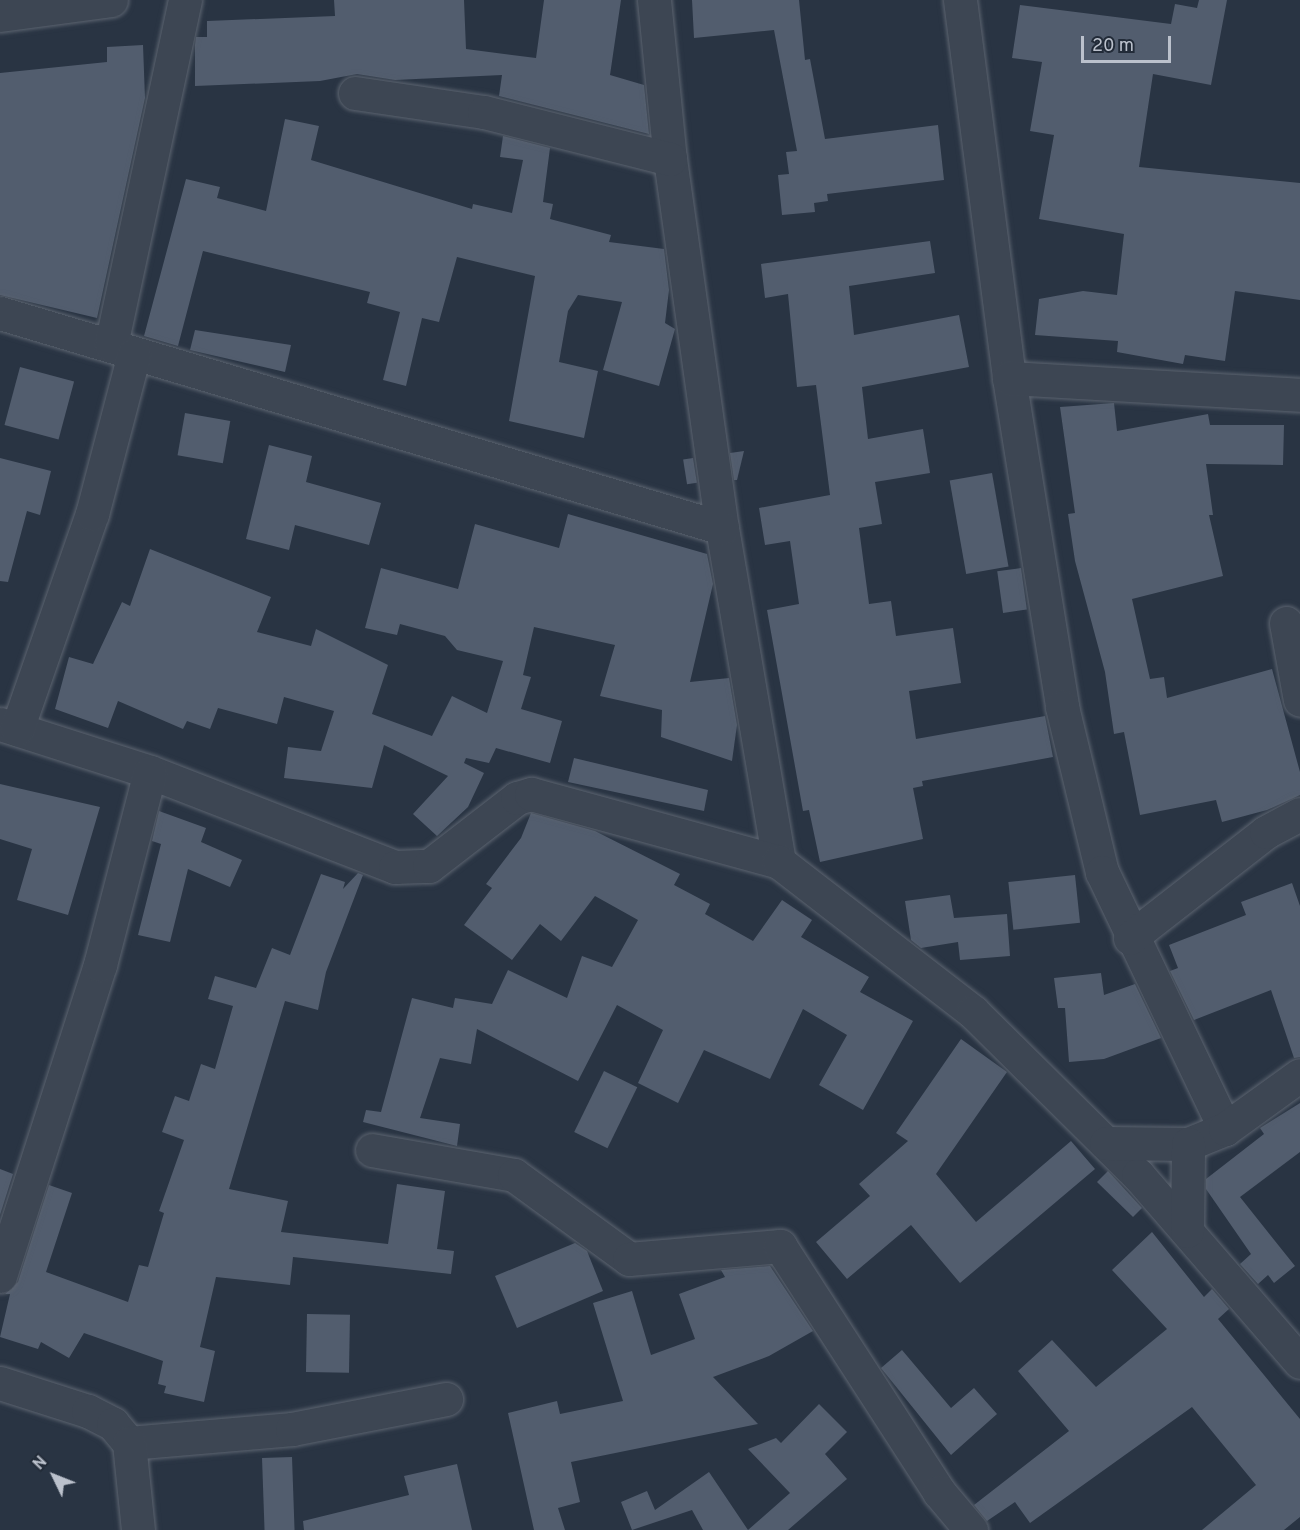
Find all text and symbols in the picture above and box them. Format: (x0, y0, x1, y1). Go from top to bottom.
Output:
scale bar (1084, 24, 1174, 62)
text: 20 m (1092, 35, 1134, 58)
north arrow (24, 1446, 84, 1506)
text: N (30, 1453, 52, 1475)

